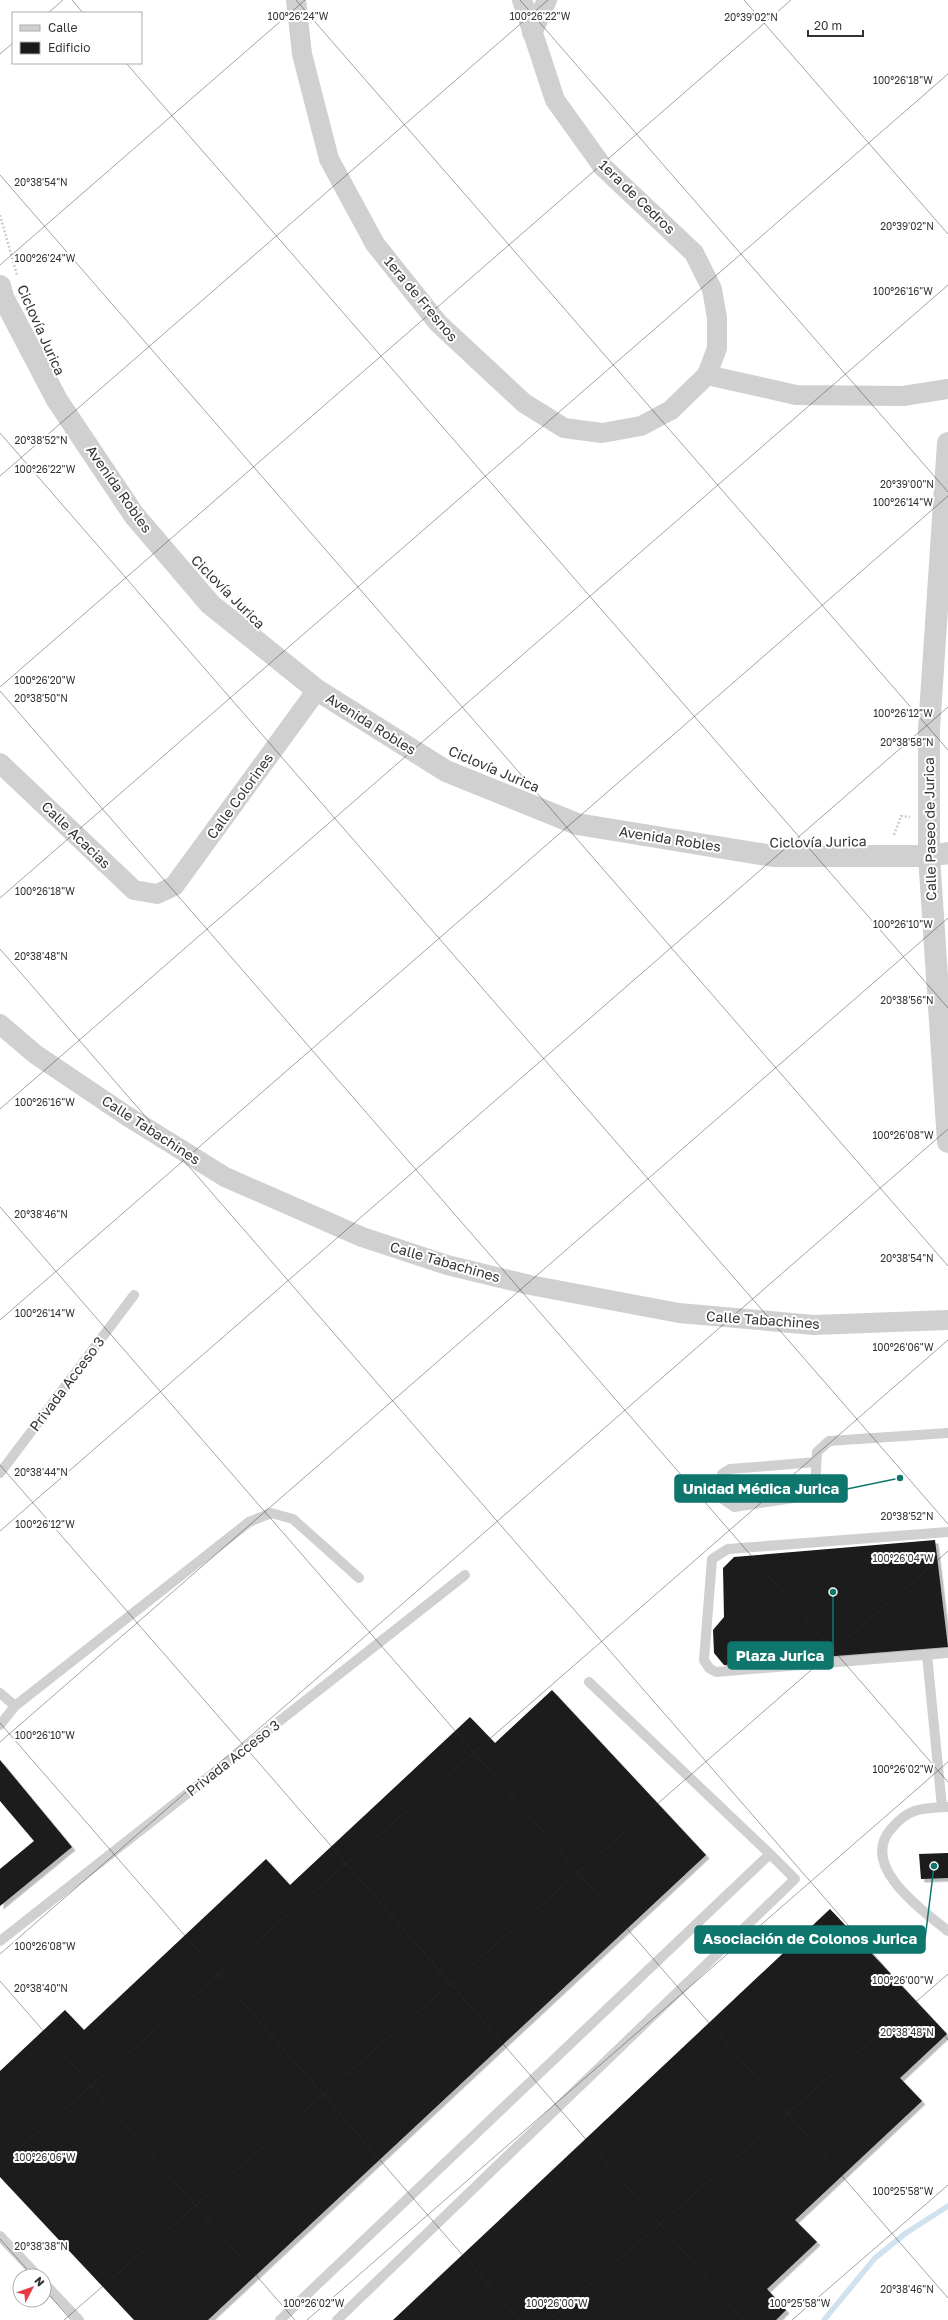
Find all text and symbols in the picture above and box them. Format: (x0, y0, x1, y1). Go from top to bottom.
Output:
text: 100°26'24"W (268, 10, 329, 22)
text: 100°26'22"W (510, 10, 571, 22)
text: 20°39'02"N (724, 11, 778, 23)
legend (12, 12, 142, 64)
scale bar (808, 12, 863, 38)
text: 20 m (814, 18, 842, 33)
text: Calle (48, 20, 78, 35)
text: Edificio (48, 40, 90, 55)
text: 100°26'18"W (873, 74, 933, 86)
street label: 1era de Cedros (596, 156, 679, 237)
text: 20°38'54"N (14, 176, 68, 188)
text: 20°39'02"N (880, 220, 934, 232)
text: 100°26'24"W (15, 252, 76, 264)
street label: 1era de Fresnos (381, 253, 462, 345)
street label: Ciclovía Jurica (14, 282, 69, 378)
text: 100°26'16"W (873, 285, 933, 297)
text: 20°38'52"N (14, 434, 68, 446)
street label: Avenida Robles (83, 442, 156, 536)
text: 100°26'22"W (15, 463, 76, 475)
text: 20°39'00"N (880, 478, 934, 490)
text: 100°26'14"W (873, 496, 933, 508)
street label: Ciclovía Jurica (188, 551, 269, 632)
text: 100°26'20"W (15, 674, 76, 686)
street label: Avenida Robles (323, 689, 419, 758)
text: 20°38'50"N (14, 692, 68, 704)
text: 100°26'12"W (873, 707, 933, 719)
text: 20°38'58"N (880, 736, 934, 748)
street label: Ciclovía Jurica (446, 742, 542, 795)
street label: Calle Colorines (203, 749, 276, 842)
street label: Calle Paseo de Jurica (920, 757, 939, 901)
street label: Calle Acacias (38, 797, 114, 872)
street label: Avenida Robles (618, 822, 722, 855)
street label: Ciclovía Jurica (769, 832, 867, 851)
text: 100°26'18"W (15, 885, 75, 897)
text: 100°26'10"W (873, 918, 933, 930)
text: 20°38'48"N (14, 950, 68, 962)
text: 20°38'56"N (880, 994, 934, 1006)
street label: Calle Tabachines (99, 1091, 204, 1168)
text: 100°26'16"W (15, 1096, 75, 1108)
text: 100°26'08"W (872, 1129, 934, 1141)
text: 20°38'46"N (14, 1208, 68, 1220)
street label: Calle Tabachines (388, 1238, 502, 1285)
text: 20°38'54"N (880, 1252, 934, 1264)
text: 100°26'14"W (15, 1307, 75, 1319)
street label: Calle Tabachines (706, 1307, 820, 1332)
street label: Privada Acceso 3 (26, 1333, 108, 1434)
text: 100°26'06"W (872, 1341, 934, 1353)
text: 20°38'44"N (14, 1466, 68, 1478)
callout: Unidad Médica Jurica (675, 1475, 847, 1502)
text: Unidad Médica Jurica (683, 1479, 840, 1497)
text: 20°38'52"N (880, 1510, 934, 1522)
text: 100°26'12"W (15, 1518, 75, 1530)
text: 100°26'04"W (872, 1552, 934, 1564)
callout: Plaza Jurica (728, 1642, 833, 1669)
text: Plaza Jurica (736, 1646, 825, 1664)
street label: Privada Acceso 3 (183, 1716, 283, 1799)
text: 100°26'10"W (15, 1729, 75, 1741)
text: 100°26'02"W (873, 1763, 934, 1775)
callout: Asociación de Colonos Jurica (695, 1926, 925, 1953)
text: Asociación de Colonos Jurica (703, 1929, 917, 1947)
text: 100°26'08"W (14, 1940, 76, 1952)
text: 100°26'00"W (872, 1974, 934, 1986)
text: 20°38'40"N (14, 1982, 68, 1994)
text: 20°38'48"N (880, 2026, 934, 2038)
text: 100°26'06"W (14, 2151, 76, 2163)
text: 100°25'58"W (873, 2185, 934, 2197)
text: 20°38'38"N (14, 2240, 68, 2252)
north arrow (12, 2268, 52, 2308)
text: N (32, 2274, 48, 2289)
text: 20°38'46"N (880, 2283, 934, 2295)
text: 100°26'02"W (284, 2297, 345, 2309)
text: 100°26'00"W (526, 2297, 588, 2309)
text: 100°25'58"W (770, 2297, 831, 2309)

